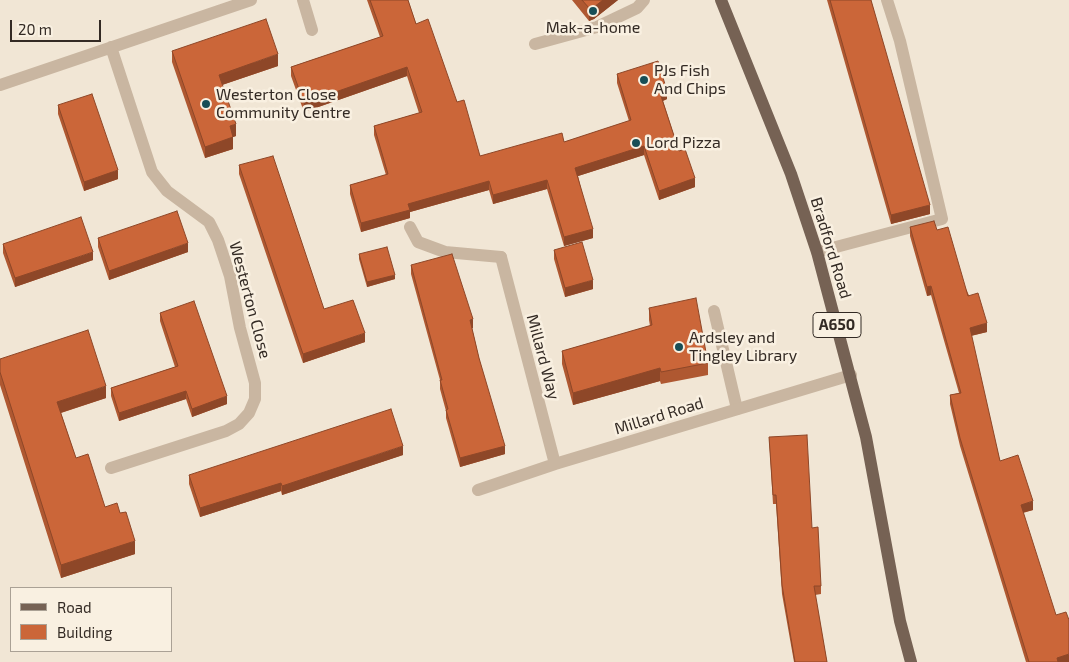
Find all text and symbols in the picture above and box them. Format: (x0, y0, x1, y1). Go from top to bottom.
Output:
marker: Mak-a-home (587, 5, 599, 17)
scale bar (12, 10, 104, 42)
place label: Mak-a-home (546, 18, 640, 38)
text: 20 m (18, 20, 52, 38)
place label: PJs Fish And Chips (654, 61, 726, 99)
marker: PJs Fish And Chips (638, 74, 650, 86)
place label: Westerton Close Community Centre (216, 85, 351, 123)
marker: Westerton Close Community Centre (200, 98, 212, 110)
place label: Lord Pizza (646, 133, 721, 153)
marker: Lord Pizza (630, 137, 642, 149)
street label: Bradford Road (806, 195, 856, 301)
street label: Westerton Close (225, 239, 275, 361)
street label: Millard Way (522, 312, 564, 402)
road number: A650 (813, 312, 861, 338)
place label: Ardsley and Tingley Library (689, 328, 797, 366)
marker: Ardsley and Tingley Library (673, 341, 685, 353)
street label: Millard Road (612, 393, 706, 439)
legend (10, 587, 172, 652)
text: Road (57, 598, 92, 616)
text: Building (57, 623, 112, 641)

